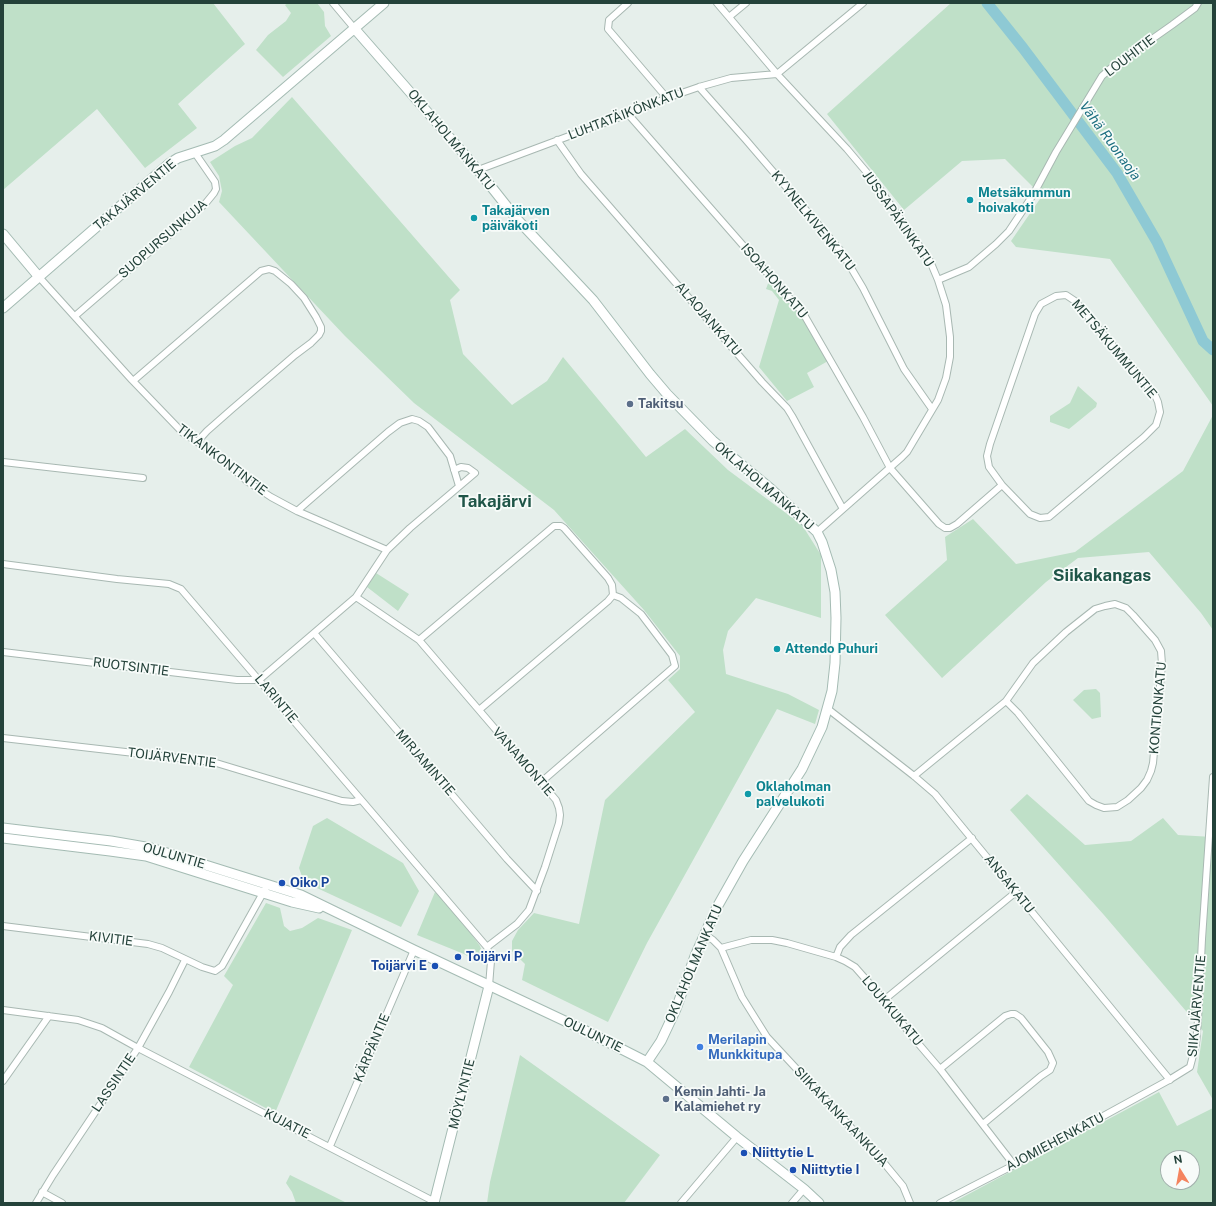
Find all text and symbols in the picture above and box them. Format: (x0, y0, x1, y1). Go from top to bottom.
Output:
street label: LOUHITIE (1102, 32, 1158, 80)
street label: LUHTATÄIKÖNKATU (566, 85, 686, 143)
street label: OKLAHOLMANKATU (404, 86, 498, 194)
water label: Vähä Ruonaoja (1076, 98, 1144, 184)
street label: TAKAJÄRVENTIE (91, 156, 179, 234)
street label: KYYNELKIVENKATU (768, 168, 858, 274)
street label: JUSSAPÄKINKATU (859, 168, 937, 270)
place label: Metsäkummun hoivakoti (978, 185, 1071, 216)
marker: Metsäkummun hoivakoti (965, 195, 975, 205)
street label: SUOPURSUNKUJA (115, 196, 211, 282)
place label: Takajärven päiväkoti (482, 203, 550, 234)
marker: Takajärven päiväkoti (469, 213, 479, 223)
street label: ISOAHONKATU (737, 240, 811, 322)
street label: ALAOJANKATU (672, 279, 744, 359)
street label: METSÄKUMMUNTIE (1068, 296, 1160, 402)
place label: Takitsu (638, 396, 684, 412)
marker: Takitsu (625, 399, 635, 409)
street label: TIKANKONTINTIE (174, 421, 270, 499)
street label: OKLAHOLMANKATU (711, 439, 817, 533)
district label: Takajärvi (458, 492, 532, 512)
district label: Siikakangas (1053, 566, 1151, 586)
place label: Attendo Puhuri (785, 641, 878, 657)
marker: Attendo Puhuri (772, 644, 782, 654)
street label: RUOTSINTIE (92, 655, 170, 679)
street label: KONTIONKATU (1146, 661, 1170, 755)
street label: LARINTIE (251, 672, 301, 726)
street label: VANAMONTIE (489, 724, 557, 800)
street label: MIRJAMINTIE (392, 727, 458, 799)
street label: TOIJÄRVENTIE (127, 745, 217, 771)
place label: Oklaholman palvelukoti (756, 779, 831, 810)
marker: Oklaholman palvelukoti (743, 789, 753, 799)
street label: OULUNTIE (141, 840, 207, 872)
street label: ANSAKATU (981, 852, 1037, 916)
place label: Oiko P (290, 875, 329, 891)
marker: Oiko P (277, 878, 287, 888)
street label: OKLAHOLMANKATU (662, 903, 726, 1025)
street label: KIVITIE (88, 929, 134, 949)
place label: Toijärvi P (466, 949, 522, 965)
marker: Toijärvi P (453, 952, 463, 962)
street label: SIIKAJÄRVENTIE (1185, 954, 1209, 1058)
place label: Toijärvi E (371, 958, 427, 974)
marker: Toijärvi E (430, 961, 440, 971)
street label: LOUKKUKATU (858, 973, 926, 1049)
street label: KÄRPÄNTIE (351, 1011, 393, 1085)
street label: OULUNTIE (561, 1014, 625, 1056)
place label: Merilapin Munkkitupa (708, 1032, 782, 1063)
marker: Merilapin Munkkitupa (695, 1042, 705, 1052)
street label: LASSINTIE (89, 1051, 139, 1115)
street label: MÖYLYNTIE (446, 1057, 478, 1131)
street label: SIIKAKANKAANKUJA (791, 1064, 891, 1170)
place label: Kemin Jahti- Ja Kalamiehet ry (674, 1084, 766, 1115)
marker: Kemin Jahti- Ja Kalamiehet ry (661, 1094, 671, 1104)
street label: KUJATIE (261, 1106, 313, 1142)
street label: AJOMIEHENKATU (1003, 1109, 1107, 1175)
place label: Niittytie L (752, 1145, 814, 1161)
marker: Niittytie L (739, 1148, 749, 1158)
north arrow (1160, 1150, 1200, 1190)
text: N (1173, 1152, 1183, 1166)
place label: Niittytie I (801, 1162, 859, 1178)
marker: Niittytie I (788, 1165, 798, 1175)

